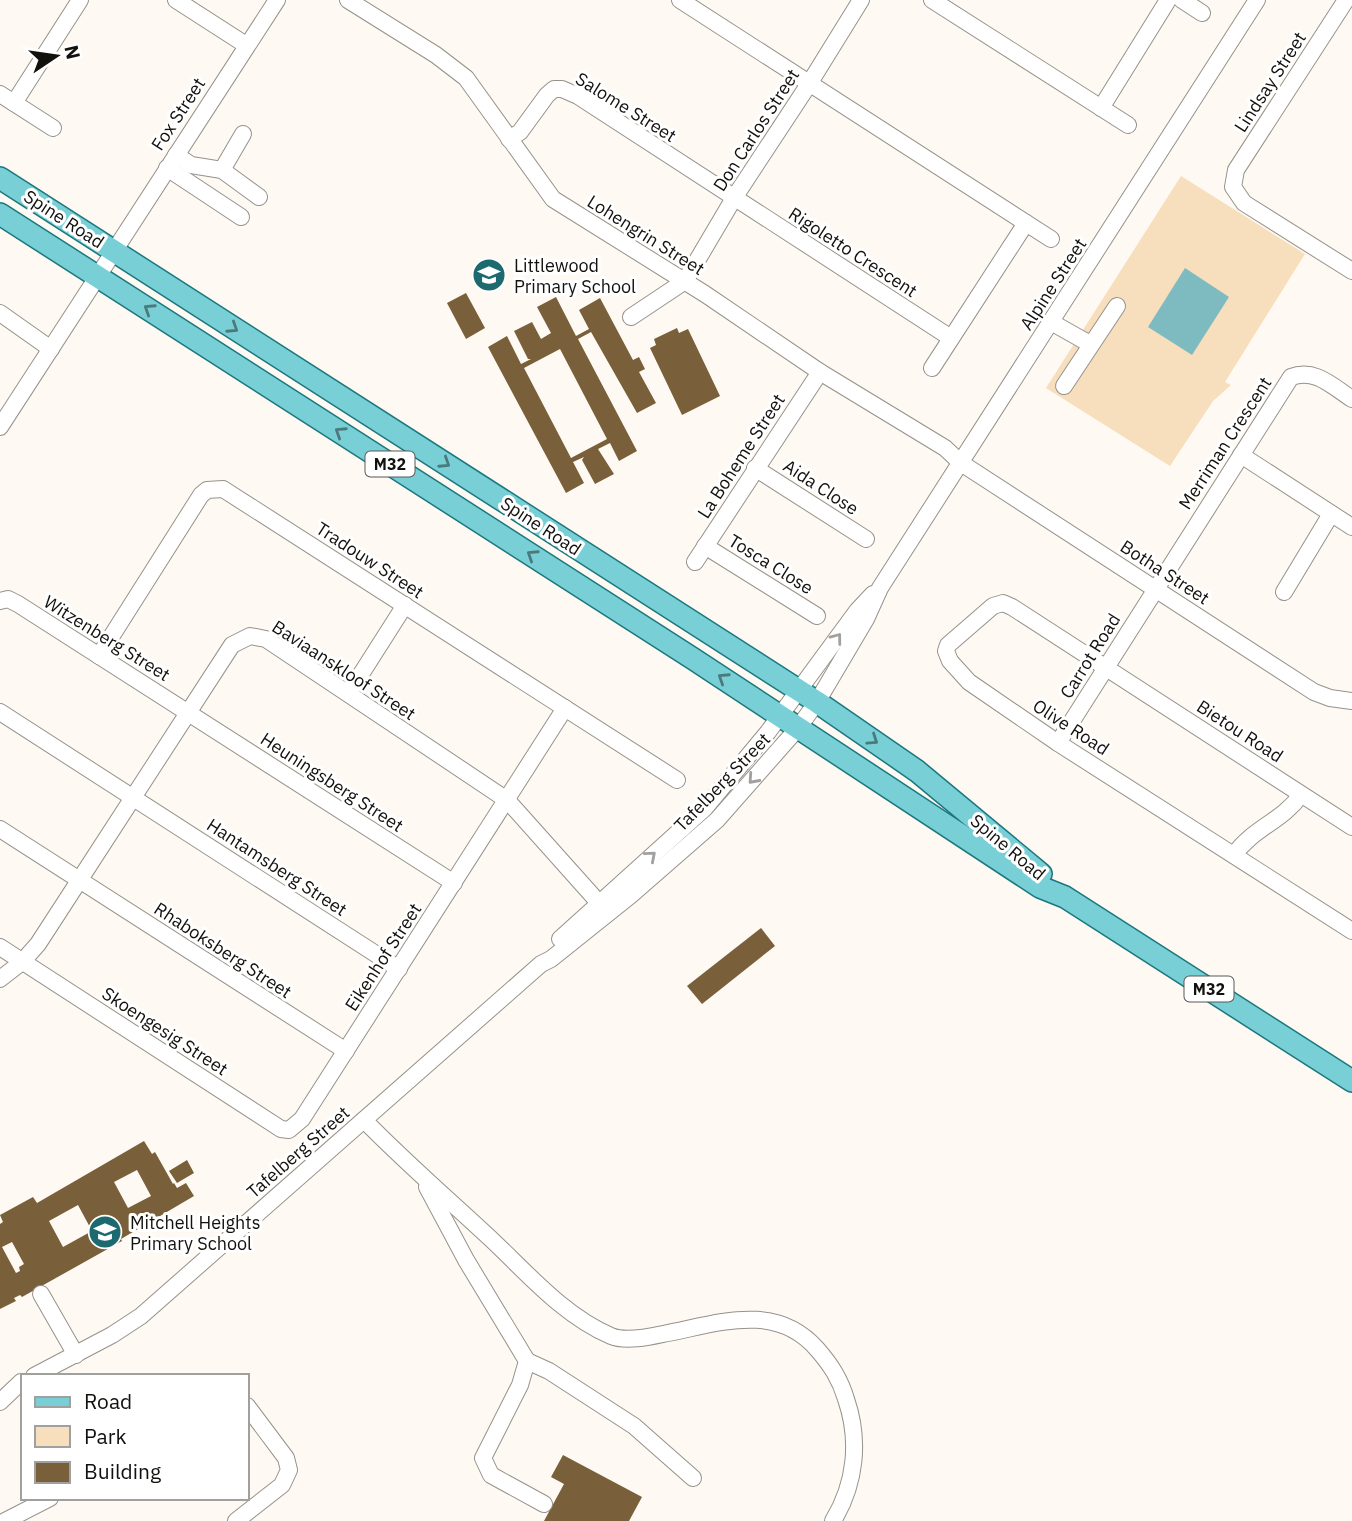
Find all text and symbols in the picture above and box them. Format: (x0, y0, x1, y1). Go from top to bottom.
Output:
north arrow (21, 21, 91, 91)
street label: Lindsay Street (1229, 27, 1311, 137)
text: N (59, 43, 86, 62)
street label: Don Carlos Street (708, 64, 804, 196)
street label: Salome Street (571, 67, 681, 147)
street label: Fox Street (146, 73, 210, 155)
street label: Spine Road (20, 185, 108, 253)
street label: Lohengrin Street (583, 190, 709, 280)
street label: Rigoletto Crescent (784, 202, 922, 302)
street label: Alpine Street (1015, 234, 1091, 334)
place label: Littlewood Primary School (514, 254, 636, 298)
school or university icon: Littlewood Primary School (470, 256, 508, 294)
one-way arrow (143, 305, 156, 318)
one-way arrow (225, 319, 238, 332)
street label: Merriman Crescent (1173, 372, 1277, 514)
street label: La Boheme Street (692, 389, 790, 523)
one-way arrow (335, 428, 348, 441)
road number: M32 (366, 452, 414, 477)
one-way arrow (438, 454, 451, 467)
street label: Aida Close (779, 454, 863, 520)
street label: Spine Road (497, 492, 585, 560)
street label: Tradouw Street (312, 517, 428, 603)
street label: Tosca Close (724, 529, 818, 599)
street label: Botha Street (1116, 535, 1214, 609)
one-way arrow (526, 551, 539, 564)
street label: Witzenberg Street (40, 590, 174, 686)
street label: Carrot Road (1055, 609, 1125, 703)
street label: Baviaanskloof Street (268, 615, 420, 725)
one-way arrow (829, 633, 841, 645)
one-way arrow (717, 674, 730, 687)
street label: Olive Road (1029, 694, 1113, 760)
street label: Bietou Road (1193, 695, 1287, 767)
street label: Heuningsberg Street (256, 727, 408, 837)
street label: Tafelberg Street (669, 728, 775, 836)
one-way arrow (866, 732, 879, 745)
one-way arrow (749, 771, 761, 784)
street label: Spine Road (966, 809, 1050, 885)
street label: Hantamsberg Street (203, 813, 351, 921)
one-way arrow (642, 852, 655, 864)
street label: Rhaboksberg Street (150, 897, 296, 1003)
street label: Eikenhof Street (340, 899, 426, 1015)
road number: M32 (1184, 976, 1234, 1001)
street label: Skoengesig Street (98, 982, 232, 1080)
street label: Tafelberg Street (242, 1101, 354, 1203)
place label: Mitchell Heights Primary School (130, 1211, 260, 1255)
school or university icon: Mitchell Heights Primary School (86, 1213, 124, 1251)
legend (21, 1374, 248, 1500)
text: Road (84, 1387, 132, 1415)
text: Park (84, 1422, 127, 1450)
text: Building (84, 1457, 161, 1485)

